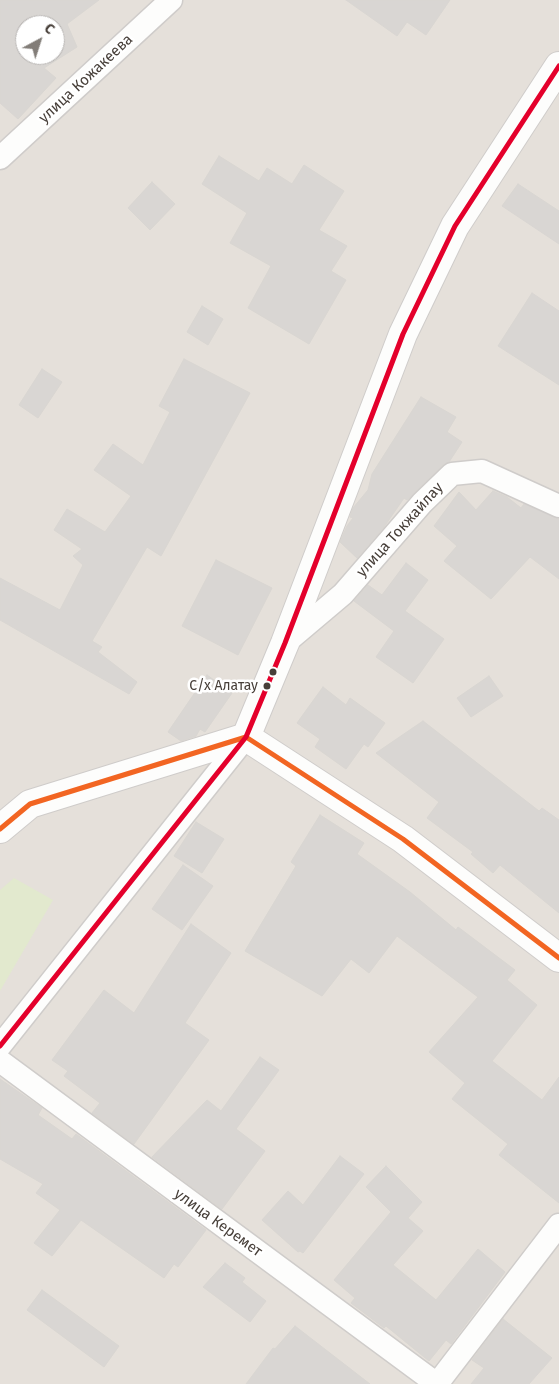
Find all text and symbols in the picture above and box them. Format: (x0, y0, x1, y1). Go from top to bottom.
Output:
north arrow (15, 15, 65, 65)
text: С (41, 20, 58, 38)
street label: улица Кожакеева (35, 31, 137, 127)
street label: улица Токжайлау (353, 479, 447, 581)
unlabelled marker (268, 667, 278, 677)
place label: С/х Алатау (189, 678, 258, 694)
marker: С/х Алатау (262, 681, 272, 691)
street label: улица Керемет (171, 1185, 265, 1261)

